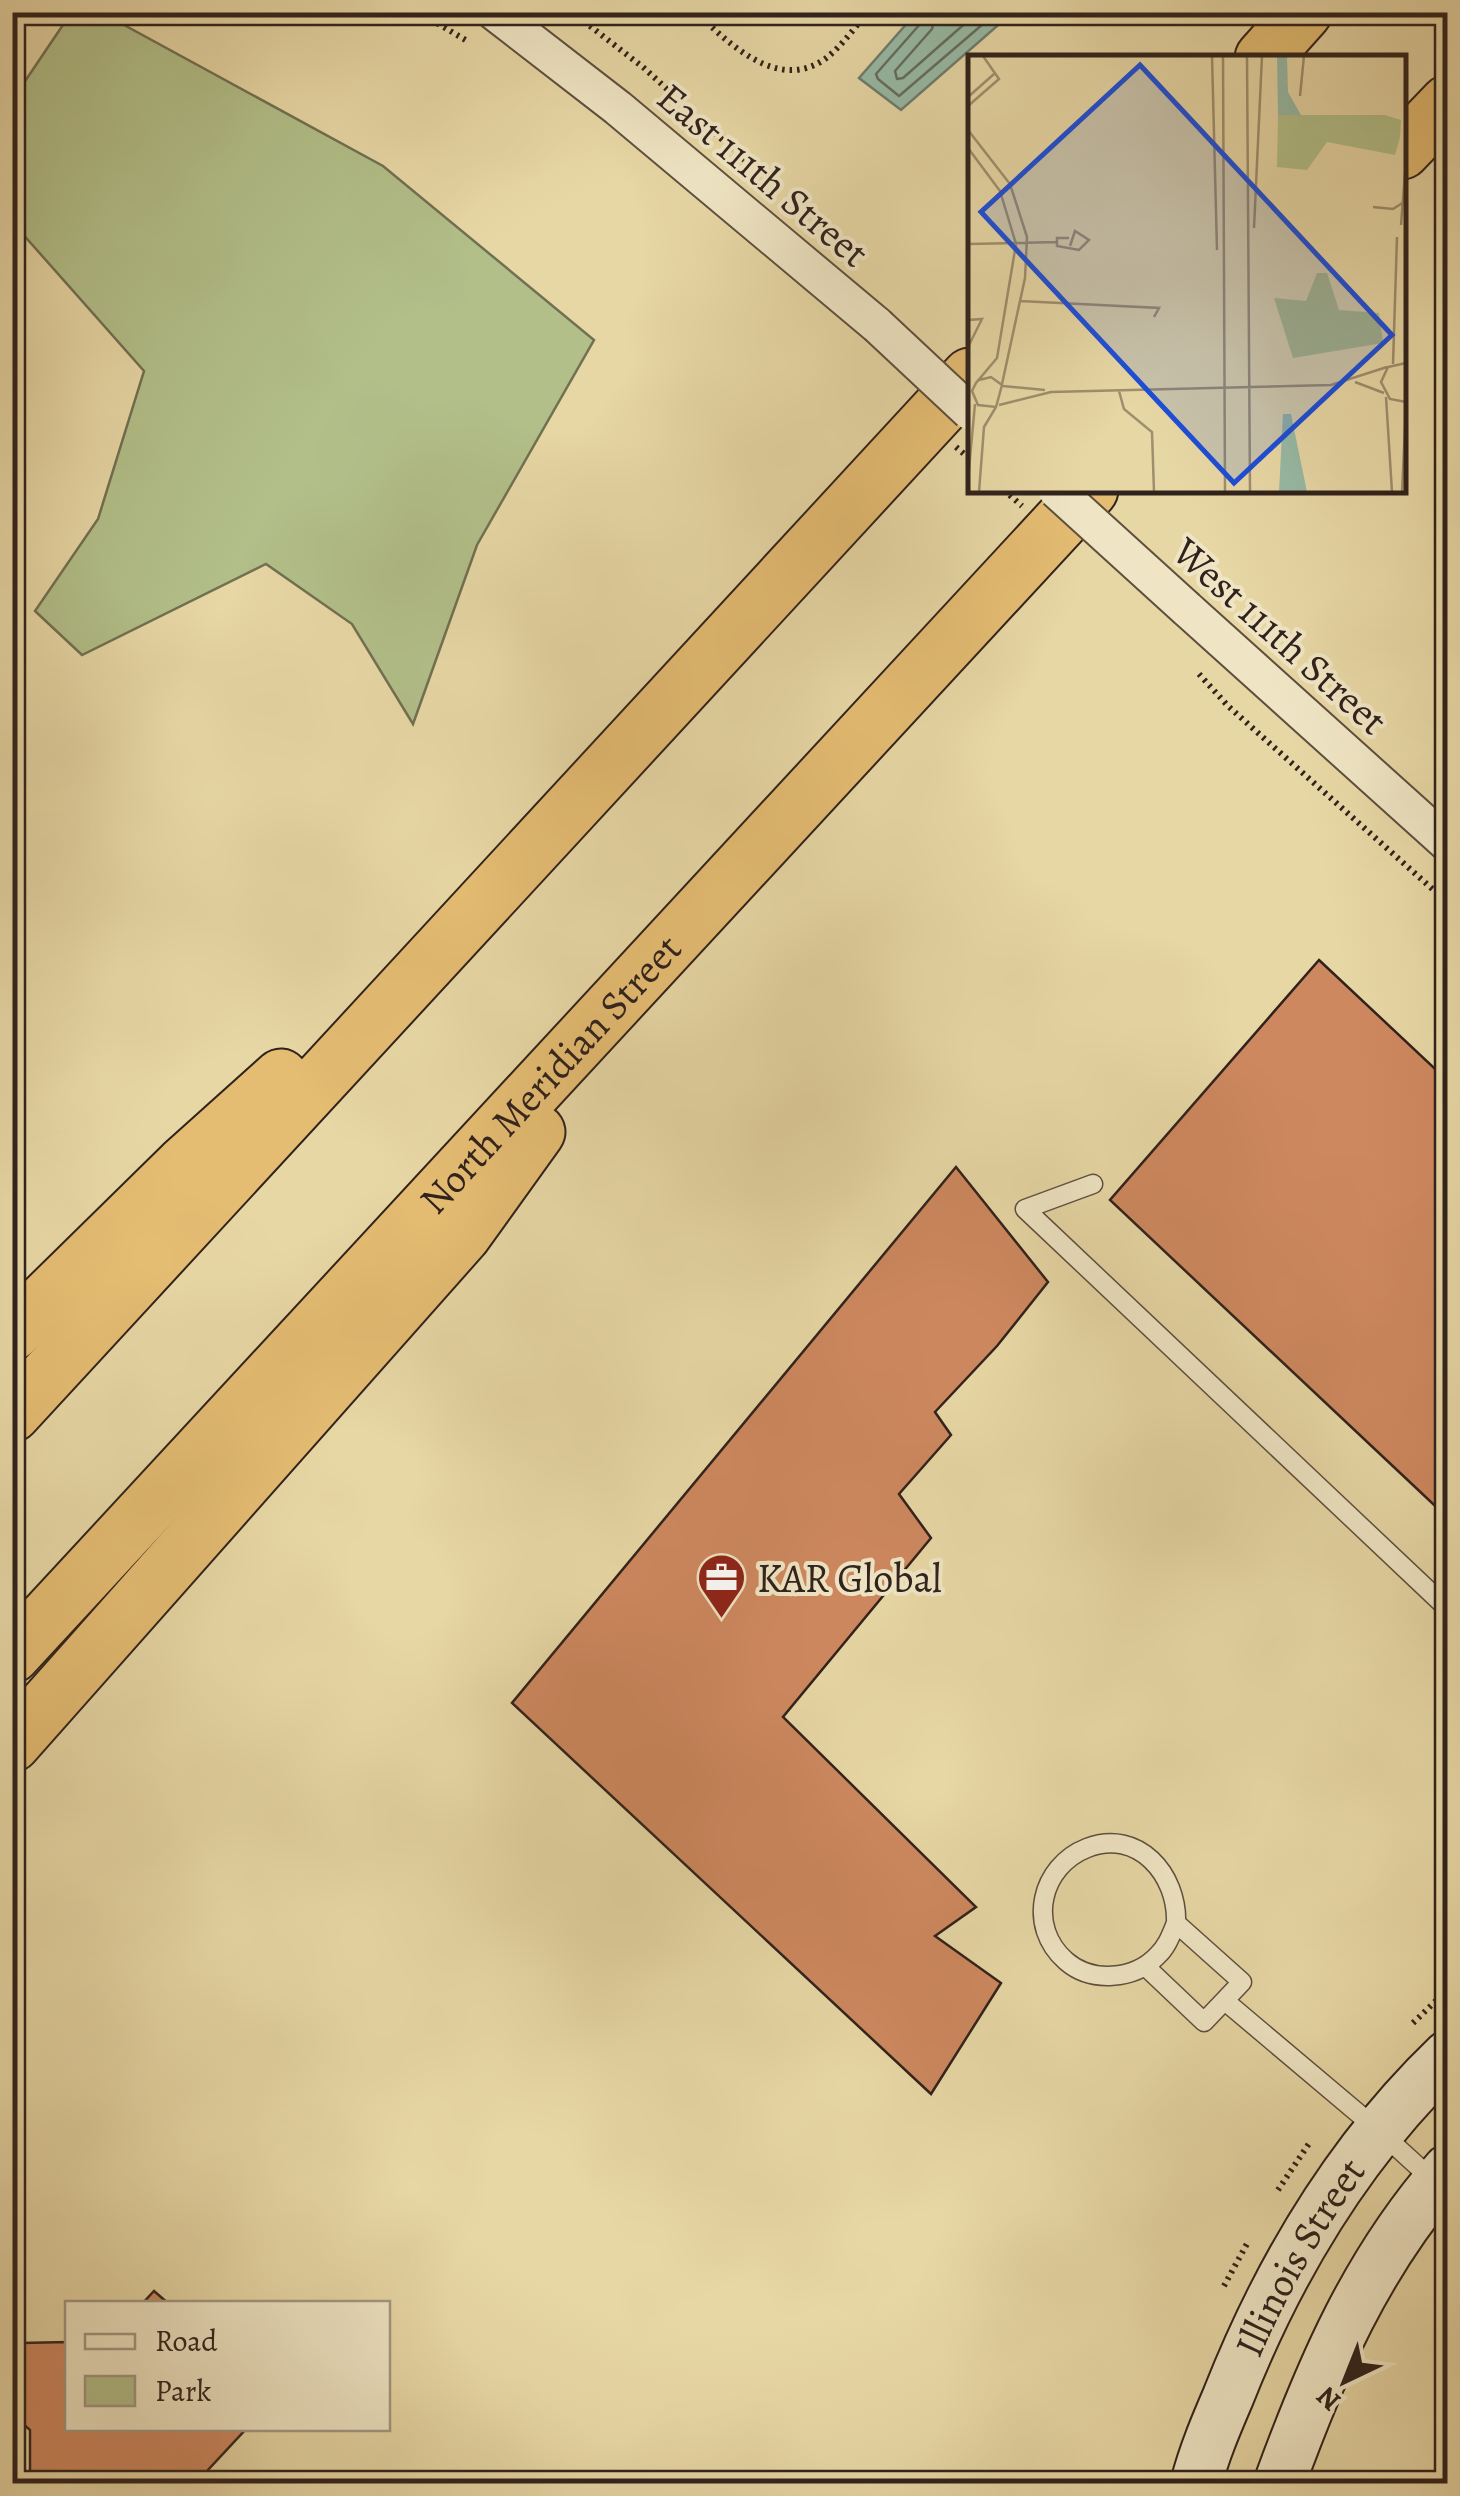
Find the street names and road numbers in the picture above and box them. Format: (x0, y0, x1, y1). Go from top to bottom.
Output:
street label: East 111th Street (646, 70, 880, 280)
street label: West 111th Street (1160, 524, 1399, 747)
street label: North Meridian Street (406, 922, 693, 1226)
street label: Illinois Street (1221, 2146, 1377, 2365)

